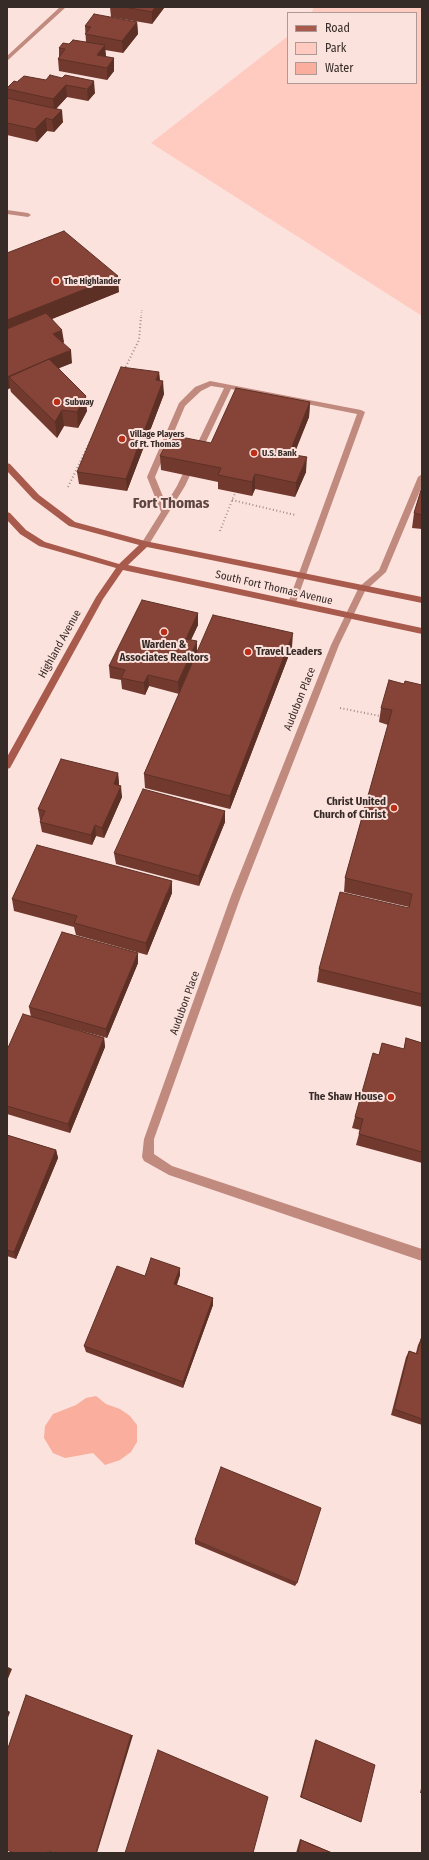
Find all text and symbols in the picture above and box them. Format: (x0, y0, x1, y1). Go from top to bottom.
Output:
legend (287, 12, 417, 84)
text: Road (325, 21, 350, 35)
text: Park (325, 41, 346, 55)
text: Water (325, 61, 353, 75)
marker: The Highlander (51, 276, 61, 286)
place label: The Highlander (64, 276, 121, 286)
marker: Subway (52, 397, 62, 407)
place label: Subway (65, 397, 94, 407)
place label: Village Players of Ft. Thomas (130, 429, 184, 450)
marker: Village Players of Ft. Thomas (117, 434, 127, 444)
marker: U.S. Bank (249, 448, 259, 458)
place label: U.S. Bank (262, 448, 297, 458)
district label: Fort Thomas (133, 495, 209, 513)
street label: South Fort Thomas Avenue (214, 568, 334, 608)
street label: Highland Avenue (36, 608, 84, 680)
marker: Warden & Associates Realtors (159, 627, 169, 637)
place label: Warden & Associates Realtors (119, 638, 209, 664)
place label: Travel Leaders (256, 645, 322, 659)
marker: Travel Leaders (243, 647, 253, 657)
street label: Audubon Place (281, 665, 319, 733)
place label: Christ United Church of Christ (314, 795, 386, 821)
marker: Christ United Church of Christ (389, 803, 399, 813)
street label: Audubon Place (167, 969, 203, 1037)
place label: The Shaw House (309, 1090, 383, 1104)
marker: The Shaw House (386, 1092, 396, 1102)

